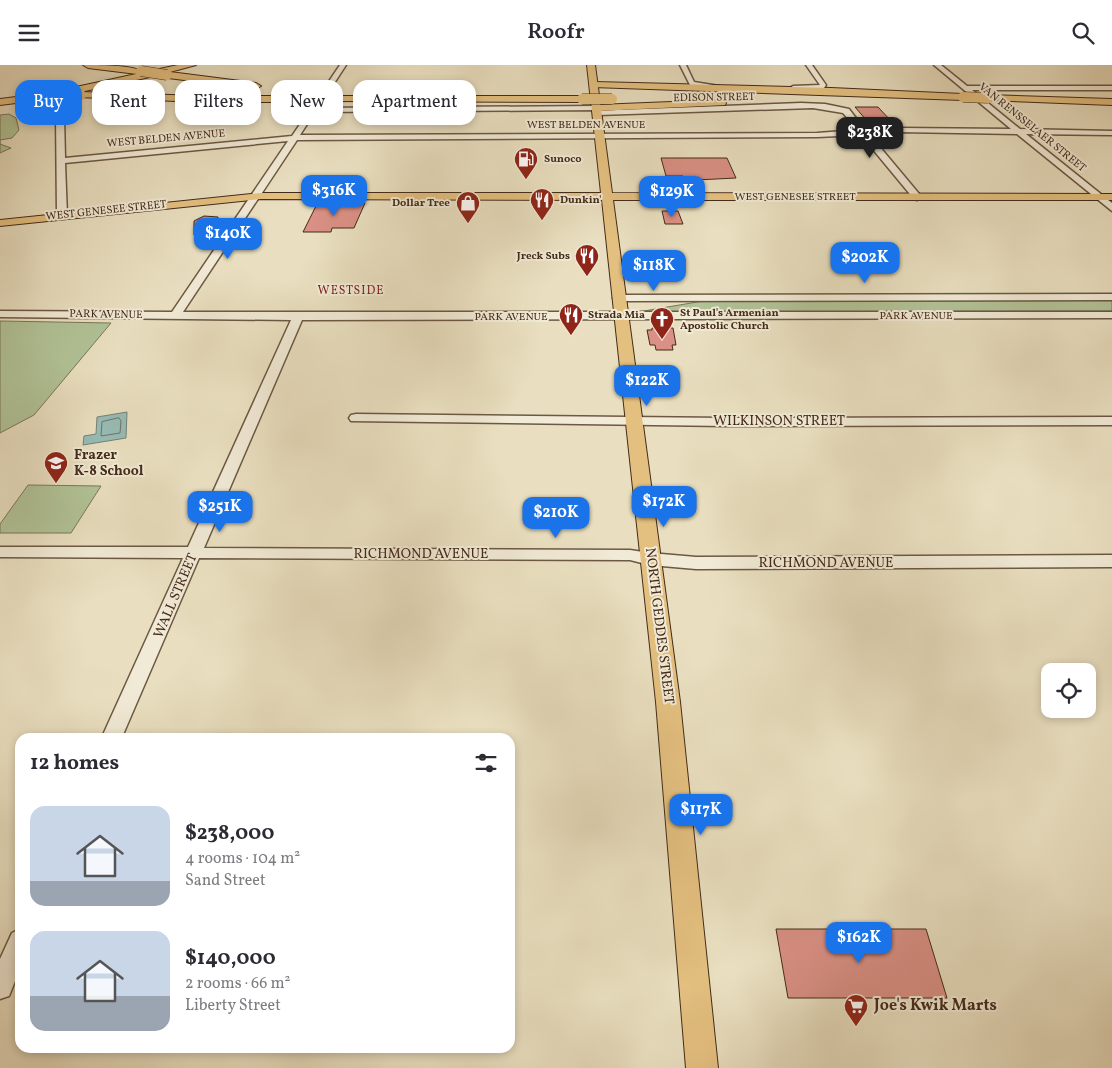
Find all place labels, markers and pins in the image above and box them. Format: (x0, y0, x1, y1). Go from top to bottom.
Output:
pin: $238K (835, 117, 905, 159)
fuel station icon: Sunoco (513, 146, 539, 180)
place label: Sunoco (544, 152, 582, 167)
pin: $316K (299, 175, 369, 217)
pin: $129K (637, 175, 707, 218)
restaurant icon: Dunkin' (529, 187, 555, 221)
shop icon: Dollar Tree (455, 190, 481, 224)
place label: Dunkin' (560, 193, 602, 208)
place label: Dollar Tree (392, 196, 450, 211)
pin: $140K (193, 217, 263, 260)
pin: $202K (830, 241, 900, 284)
restaurant icon: Jreck Subs (574, 243, 600, 277)
place label: Jreck Subs (516, 249, 570, 264)
pin: $118K (619, 249, 689, 292)
restaurant icon: Strada Mia (558, 302, 584, 336)
church icon: St Paul's Armenian Apostolic Church (649, 306, 675, 340)
place label: St Paul's Armenian Apostolic Church (680, 306, 779, 334)
place label: Strada Mia (588, 308, 645, 323)
pin: $122K (612, 365, 682, 407)
place label: Frazer K-8 School (74, 446, 144, 481)
school or university icon: Frazer K-8 School (43, 450, 69, 484)
pin: $172K (629, 485, 699, 528)
pin: $251K (185, 491, 255, 533)
pin: $210K (521, 497, 591, 539)
pin: $117K (666, 793, 736, 836)
pin: $162K (824, 921, 894, 964)
supermarket icon: Joe's Kwik Marts (843, 993, 869, 1027)
place label: Joe's Kwik Marts (873, 995, 997, 1017)

